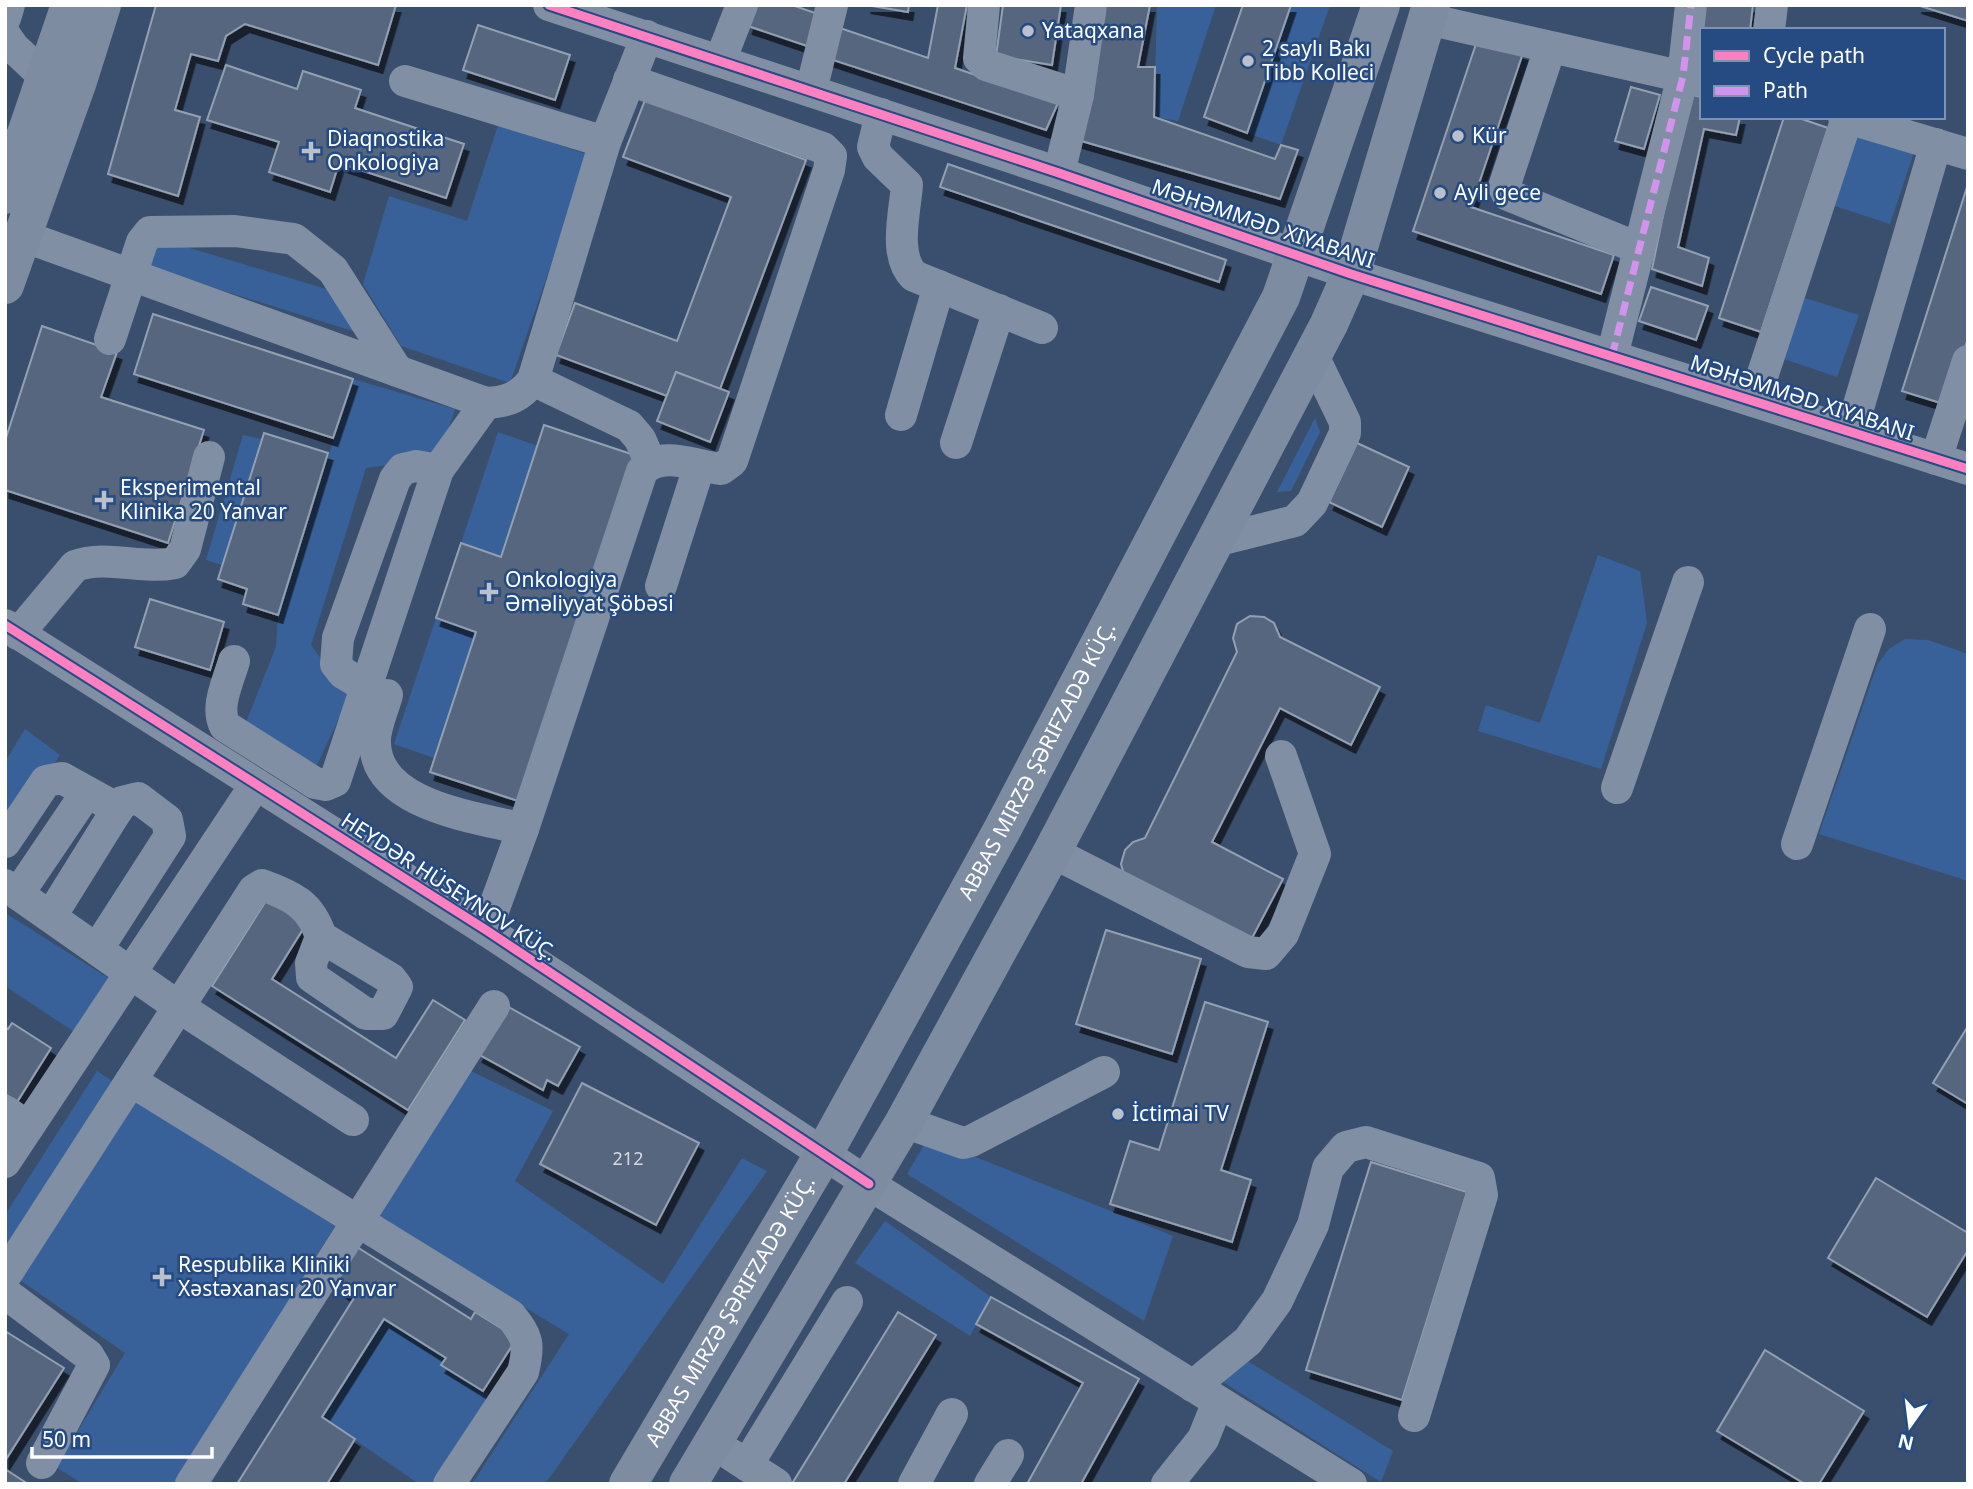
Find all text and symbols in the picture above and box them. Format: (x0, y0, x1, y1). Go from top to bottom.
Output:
place label: Yataqxana (1042, 16, 1145, 44)
marker: Yataqxana (1020, 23, 1036, 39)
legend (1700, 28, 1945, 119)
place label: 2 saylı Bakı Tibb Kolleci (1262, 34, 1374, 86)
text: Cycle path (1763, 41, 1865, 69)
marker: 2 saylı Bakı Tibb Kolleci (1240, 53, 1256, 69)
text: Path (1763, 76, 1808, 104)
place label: Kür (1472, 121, 1507, 149)
place label: Diaqnostika Onkologiya (327, 124, 444, 176)
marker: Kür (1450, 128, 1466, 144)
marker: Diaqnostika Onkologiya (301, 141, 321, 161)
street label: MƏHƏMMƏD XIYABANI (1148, 172, 1378, 274)
place label: Ayli gece (1454, 178, 1541, 206)
marker: Ayli gece (1432, 185, 1448, 201)
street label: MƏHƏMMƏD XIYABANI (1687, 348, 1918, 446)
place label: Eksperimental Klinika 20 Yanvar (120, 473, 287, 525)
marker: Eksperimental Klinika 20 Yanvar (94, 490, 114, 510)
place label: Onkologiya Əməliyyat Şöbəsi (505, 565, 674, 617)
marker: Onkologiya Əməliyyat Şöbəsi (479, 582, 499, 602)
street label: ABBAS MIRZƏ ŞƏRIFZADƏ KÜÇ. (951, 617, 1121, 904)
street label: HEYDƏR HÜSEYNOV KÜÇ. (336, 806, 563, 967)
place label: İctimai TV (1132, 1099, 1229, 1127)
marker: İctimai TV (1110, 1106, 1126, 1122)
house number: 212 (613, 1146, 643, 1170)
street label: ABBAS MIRZƏ ŞƏRIFZADƏ KÜÇ. (638, 1170, 821, 1451)
place label: Respublika Kliniki Xəstəxanası 20 Yanvar (178, 1250, 397, 1302)
marker: Respublika Kliniki Xəstəxanası 20 Yanvar (152, 1267, 172, 1287)
north arrow (1875, 1391, 1945, 1461)
scale bar (32, 1416, 212, 1460)
text: 50 m (42, 1425, 91, 1453)
text: N (1895, 1428, 1917, 1457)

